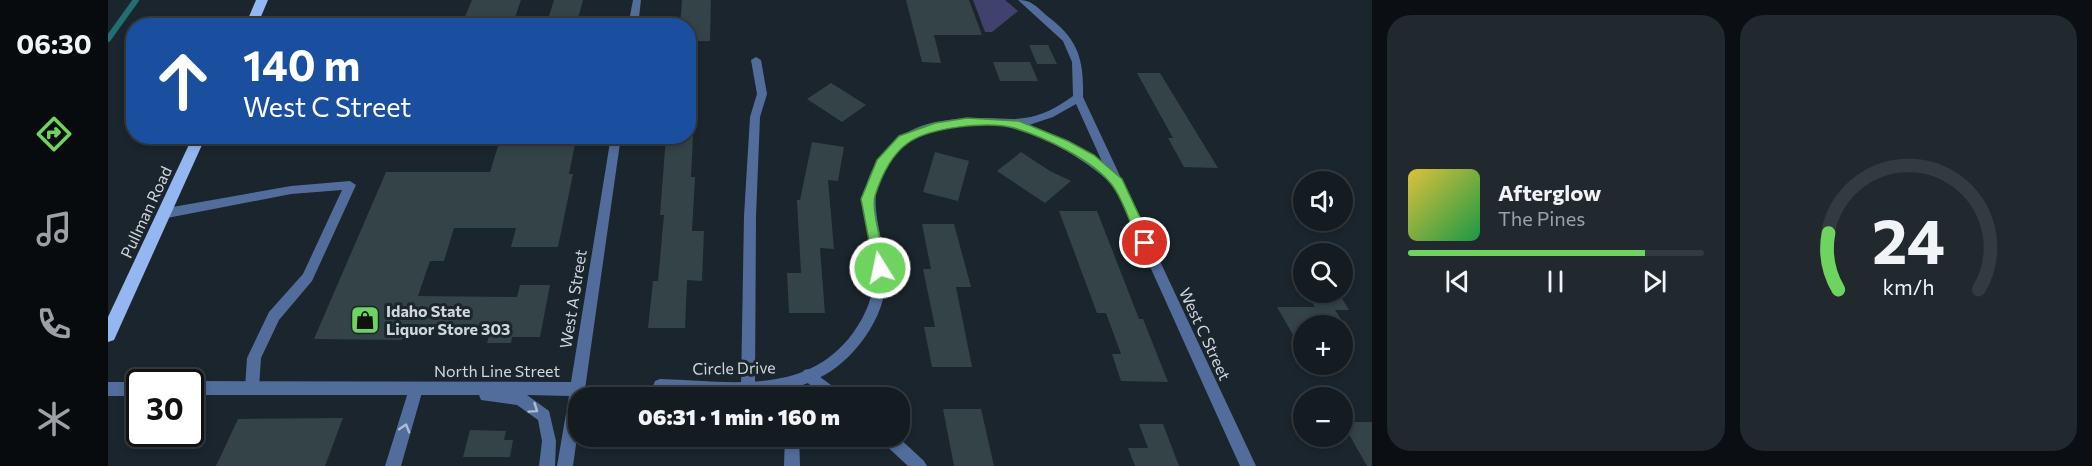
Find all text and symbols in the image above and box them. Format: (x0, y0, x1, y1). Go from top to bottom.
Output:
text: 06:30 (16, 27, 92, 60)
text: 140 m (243, 38, 360, 90)
icon: ahead (144, 42, 222, 120)
text: West C Street (243, 90, 411, 123)
icon: directions (33, 113, 75, 155)
street label: Pullman Road (116, 163, 175, 261)
map controls (1293, 171, 1353, 447)
button: sound (1293, 171, 1353, 231)
text: Afterglow (1498, 179, 1601, 206)
text: 24 (1872, 201, 1945, 277)
text: The Pines (1498, 206, 1585, 230)
icon: music (33, 208, 75, 250)
pin (1119, 217, 1170, 268)
icon: arrive (1128, 226, 1161, 259)
position arrow (848, 236, 912, 300)
button: search (1293, 243, 1353, 303)
street label: West A Street (555, 248, 590, 350)
icon: previous (1441, 265, 1474, 298)
icon: pause (1539, 265, 1572, 298)
icon: next (1638, 265, 1671, 298)
text: km/h (1882, 273, 1934, 299)
street label: West C Street (1176, 285, 1235, 383)
place label: Idaho State Liquor Store 303 (386, 301, 510, 338)
icon: phone (33, 303, 75, 345)
shop icon: Idaho State Liquor Store 303 (349, 304, 381, 336)
button: + (1293, 315, 1353, 375)
street label: Circle Drive (692, 357, 776, 378)
street label: North Line Street (434, 361, 560, 380)
speed limit sign: 30 (126, 369, 204, 447)
button: − (1293, 387, 1353, 447)
icon: climate (33, 398, 75, 440)
one-way arrow (528, 402, 539, 413)
text: 06:31 · 1 min · 160 m (638, 403, 840, 430)
one-way arrow (397, 423, 410, 434)

